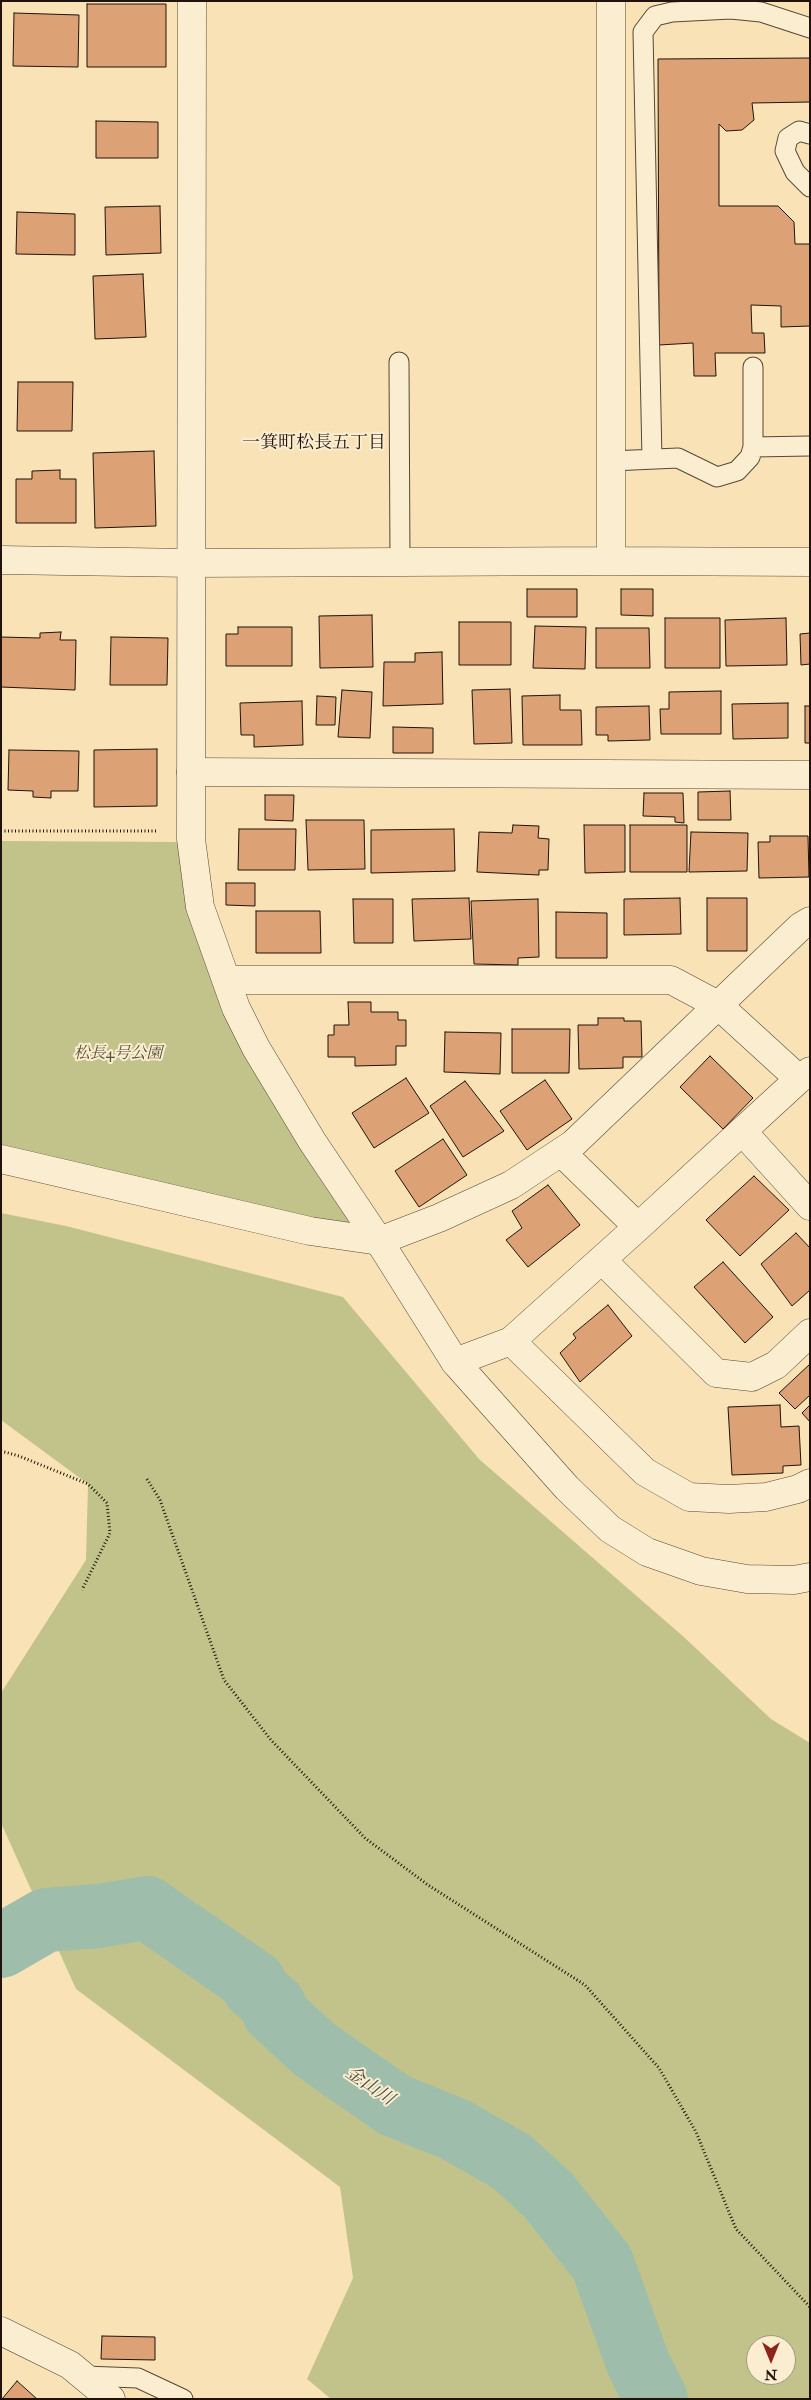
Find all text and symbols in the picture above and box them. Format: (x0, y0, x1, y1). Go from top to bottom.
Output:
district label: 一箕町松長五丁目 (242, 433, 386, 455)
park label: 松長4号公園 (74, 1045, 162, 1065)
water label: 金山川 (341, 2063, 397, 2111)
north arrow (746, 2335, 796, 2385)
text: N (765, 2366, 777, 2383)

